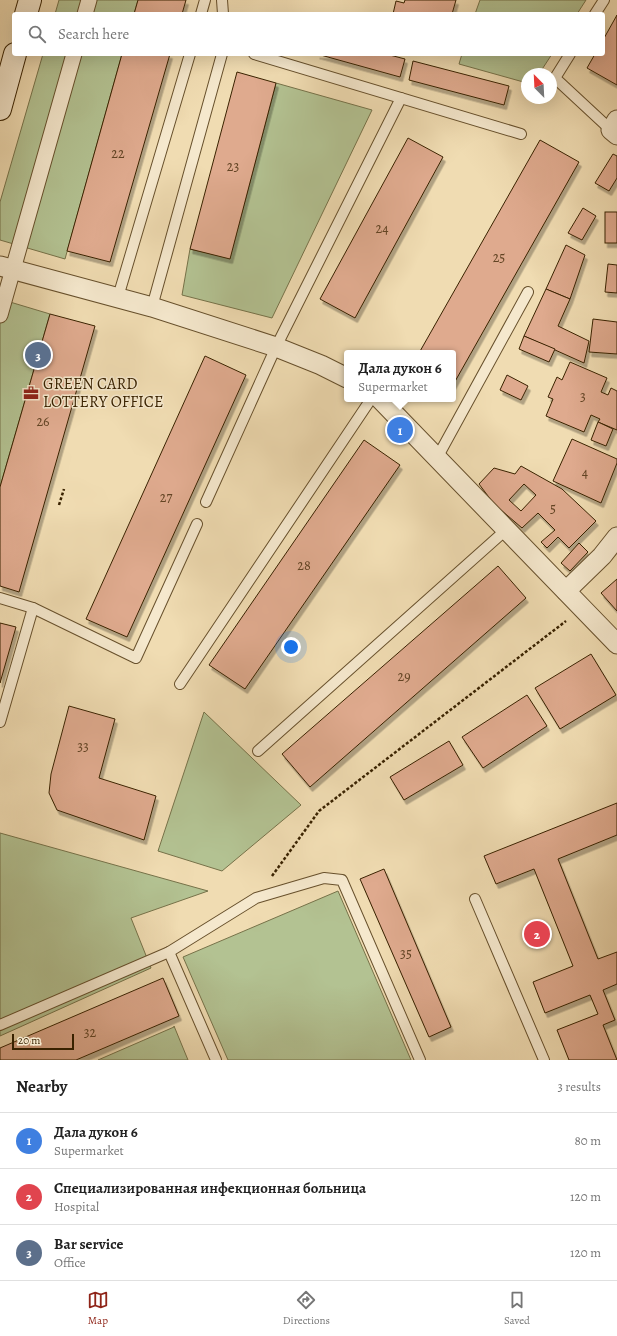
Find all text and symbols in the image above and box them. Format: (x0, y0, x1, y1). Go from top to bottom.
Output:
search box (12, 12, 605, 56)
icon: search (26, 23, 48, 45)
text: Search here (58, 24, 129, 44)
north arrow (521, 68, 557, 104)
house number: 22 (111, 144, 125, 163)
house number: 23 (227, 157, 239, 176)
house number: 24 (376, 219, 389, 238)
house number: 25 (493, 248, 505, 267)
pin: 3 (25, 340, 51, 370)
popup (344, 350, 456, 402)
text: Дала дукон 6 (358, 358, 442, 378)
place label: GREEN CARD LOTTERY OFFICE (43, 373, 163, 413)
text: Supermarket (358, 378, 428, 395)
office icon: GREEN CARD LOTTERY OFFICE (22, 384, 40, 402)
house number: 3 (580, 387, 586, 406)
house number: 26 (36, 412, 50, 431)
pin: 1 (387, 415, 413, 445)
house number: 4 (582, 463, 588, 482)
house number: 27 (160, 488, 172, 507)
house number: 5 (550, 499, 556, 518)
house number: 28 (297, 556, 311, 575)
your location (281, 637, 301, 657)
house number: 29 (397, 667, 411, 686)
house number: 33 (77, 737, 89, 756)
pin: 2 (524, 919, 550, 949)
house number: 35 (400, 944, 412, 963)
house number: 32 (84, 1023, 97, 1042)
scale bar (12, 1032, 74, 1051)
text: 20 m (18, 1033, 40, 1048)
text: Nearby (16, 1075, 67, 1098)
text: 3 results (557, 1078, 601, 1095)
text: Дала дукон 6 (54, 1122, 138, 1142)
text: 1 (27, 1132, 31, 1149)
text: 80 m (574, 1132, 601, 1149)
text: Supermarket (54, 1142, 124, 1159)
text: Специализированная инфекционная больница (54, 1178, 366, 1198)
text: 2 (26, 1188, 32, 1205)
text: 120 m (570, 1188, 601, 1205)
text: Hospital (54, 1198, 99, 1215)
text: Bar service (54, 1234, 123, 1254)
text: 3 (26, 1244, 32, 1261)
text: 120 m (570, 1244, 601, 1261)
text: Office (54, 1254, 86, 1271)
tab: Map (87, 1289, 109, 1328)
tab: Directions (283, 1289, 330, 1328)
tab: Saved (504, 1289, 530, 1328)

